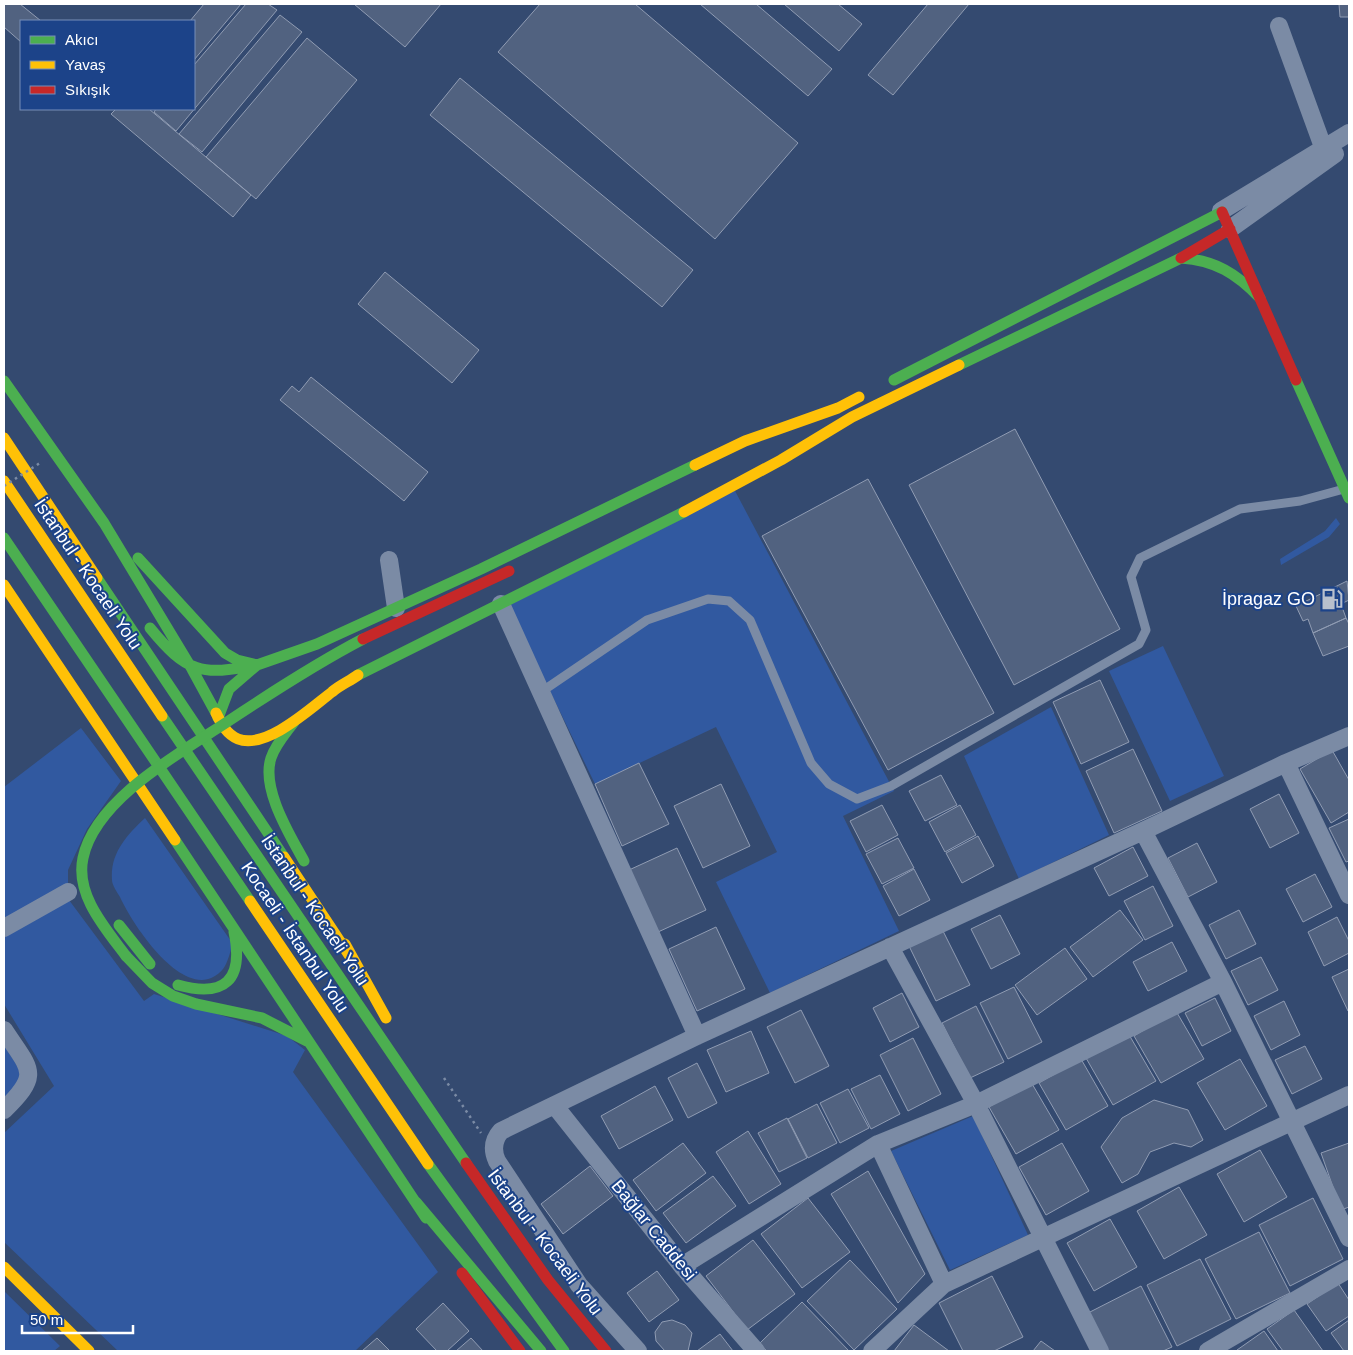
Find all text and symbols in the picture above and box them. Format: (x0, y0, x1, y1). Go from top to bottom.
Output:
legend (20, 20, 195, 110)
text: Akıcı (65, 31, 98, 48)
text: Yavaş (65, 56, 106, 73)
text: Sıkışık (65, 81, 111, 98)
street label: İstanbul - Kocaeli Yolu (30, 495, 146, 653)
fuel station icon: İpragaz GO (1319, 586, 1345, 612)
place label: İpragaz GO (1222, 589, 1315, 609)
street label: İstanbul - Kocaeli Yolu (257, 831, 373, 989)
street label: Kocaeli - İstanbul Yolu (237, 858, 353, 1016)
street label: İstanbul - Kocaeli Yolu (484, 1165, 606, 1319)
street label: Bağlar Caddesi (608, 1176, 700, 1284)
scale bar (22, 1302, 134, 1334)
text: 50 m (30, 1311, 63, 1328)

